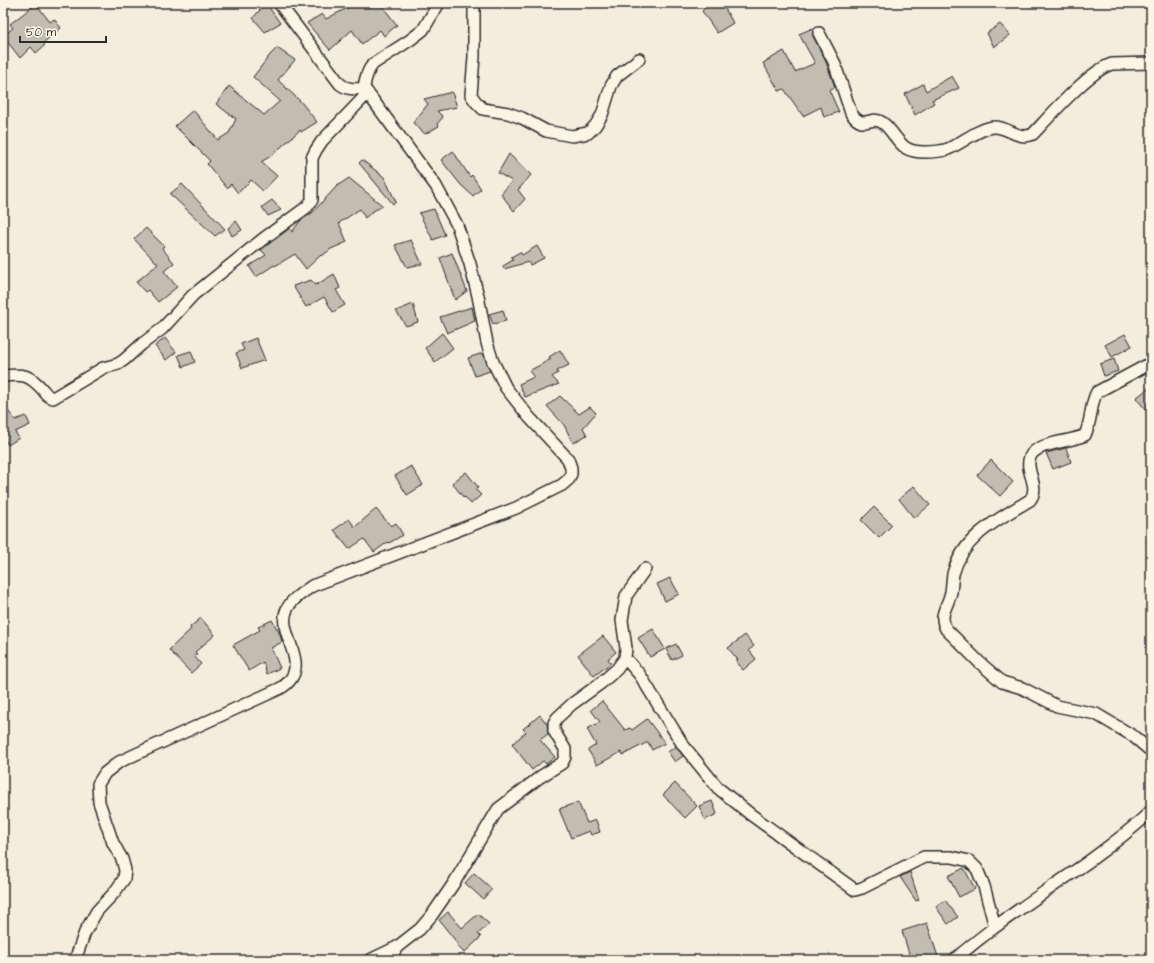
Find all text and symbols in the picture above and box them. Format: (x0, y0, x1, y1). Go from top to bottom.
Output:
scale bar (20, 18, 106, 44)
text: 50 m (26, 24, 57, 41)

